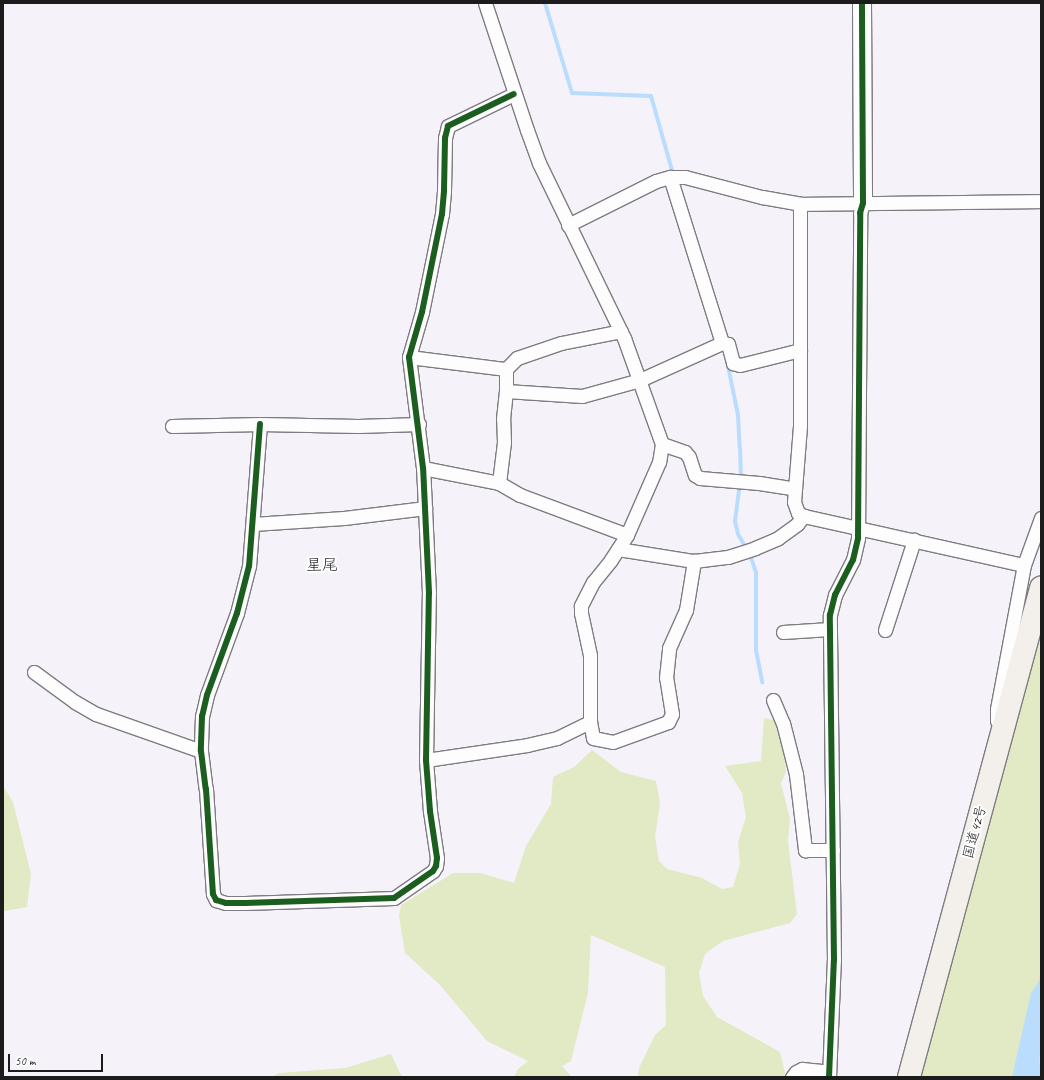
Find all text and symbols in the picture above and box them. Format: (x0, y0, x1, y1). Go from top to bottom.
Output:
district label: 星尾 (306, 555, 338, 575)
street label: 国道42号 (960, 803, 990, 861)
scale bar (10, 1046, 105, 1072)
text: 50 m (15, 1053, 35, 1069)

